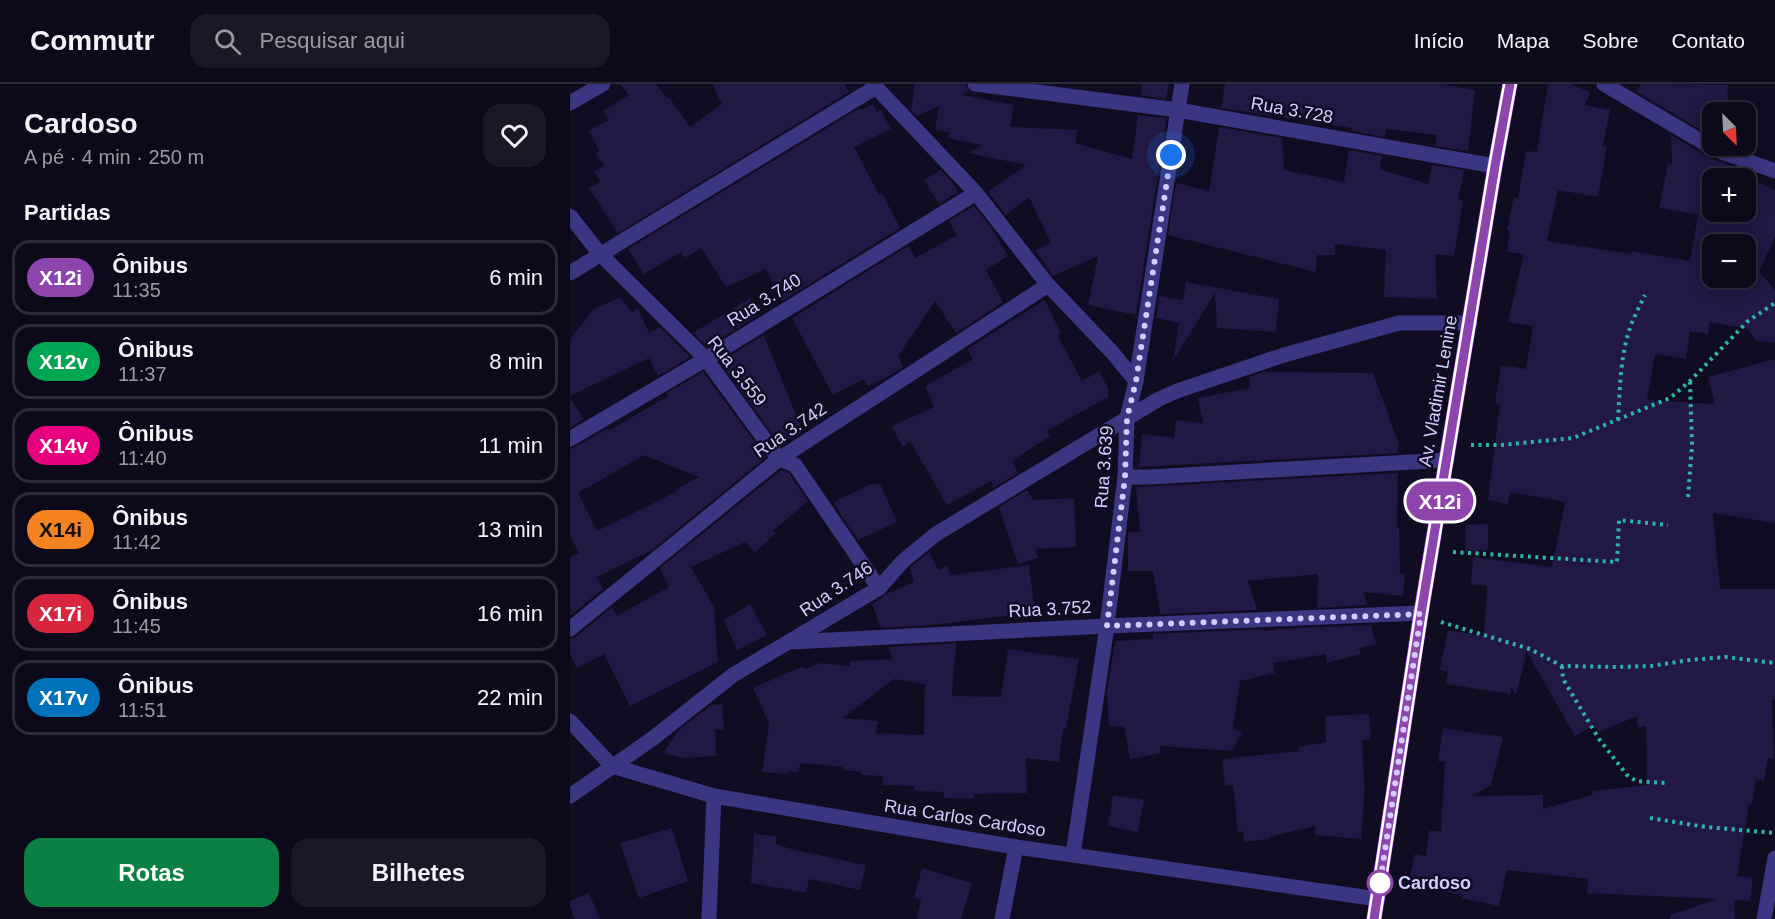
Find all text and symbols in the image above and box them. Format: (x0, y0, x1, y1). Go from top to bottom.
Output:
search box (190, 14, 610, 68)
text: Commutr (30, 25, 154, 56)
icon: search (211, 25, 244, 58)
text: Pesquisar aqui (259, 28, 405, 53)
text: Início (1414, 29, 1464, 52)
text: Mapa (1497, 29, 1549, 52)
text: Sobre (1582, 29, 1638, 52)
text: Contato (1671, 29, 1745, 52)
street label: Rua 3.728 (1249, 93, 1335, 127)
north arrow (1702, 102, 1756, 156)
map controls (1702, 102, 1756, 288)
button: heart (483, 104, 546, 167)
text: Cardoso (24, 108, 138, 139)
your location (1156, 140, 1186, 170)
text: A pé · 4 min · 250 m (24, 146, 204, 168)
button: + (1702, 168, 1756, 222)
text: Partidas (24, 200, 111, 225)
button: − (1702, 234, 1756, 288)
text: Ônibus (112, 253, 188, 278)
text: 6 min (489, 265, 543, 290)
text: X12i (39, 266, 82, 289)
street label: Rua 3.740 (723, 270, 805, 330)
text: 11:35 (112, 279, 161, 301)
street label: Av. Vladimir Lenine (1415, 314, 1461, 468)
street label: Rua 3.559 (704, 332, 770, 410)
text: Ônibus (118, 337, 194, 362)
text: 8 min (489, 349, 543, 374)
text: X12v (39, 350, 88, 373)
text: 11:37 (118, 363, 167, 385)
street label: Rua 3.742 (750, 398, 830, 462)
text: Ônibus (118, 421, 194, 446)
street label: Rua 3.639 (1091, 425, 1117, 509)
text: 11 min (479, 433, 543, 458)
text: X14v (39, 434, 88, 457)
text: 11:40 (118, 447, 167, 469)
line badge: X12i (1398, 482, 1482, 520)
text: X12i (1418, 490, 1462, 513)
text: Ônibus (112, 505, 188, 530)
text: 13 min (477, 517, 543, 542)
text: X14i (39, 518, 82, 541)
text: 11:42 (112, 531, 161, 553)
street label: Rua 3.746 (796, 557, 876, 621)
text: Ônibus (112, 589, 188, 614)
street label: Rua 3.752 (1008, 597, 1092, 621)
text: 16 min (477, 601, 543, 626)
text: X17i (39, 602, 82, 625)
text: 11:45 (112, 615, 161, 637)
text: Ônibus (118, 673, 194, 698)
text: 22 min (477, 685, 543, 710)
text: X17v (39, 686, 88, 709)
text: 11:51 (118, 699, 167, 721)
street label: Rua Carlos Cardoso (883, 795, 1047, 841)
button: Rotas (24, 838, 279, 907)
button: Bilhetes (291, 838, 546, 907)
marker: Cardoso (1367, 870, 1393, 896)
place label: Cardoso (1398, 873, 1471, 893)

